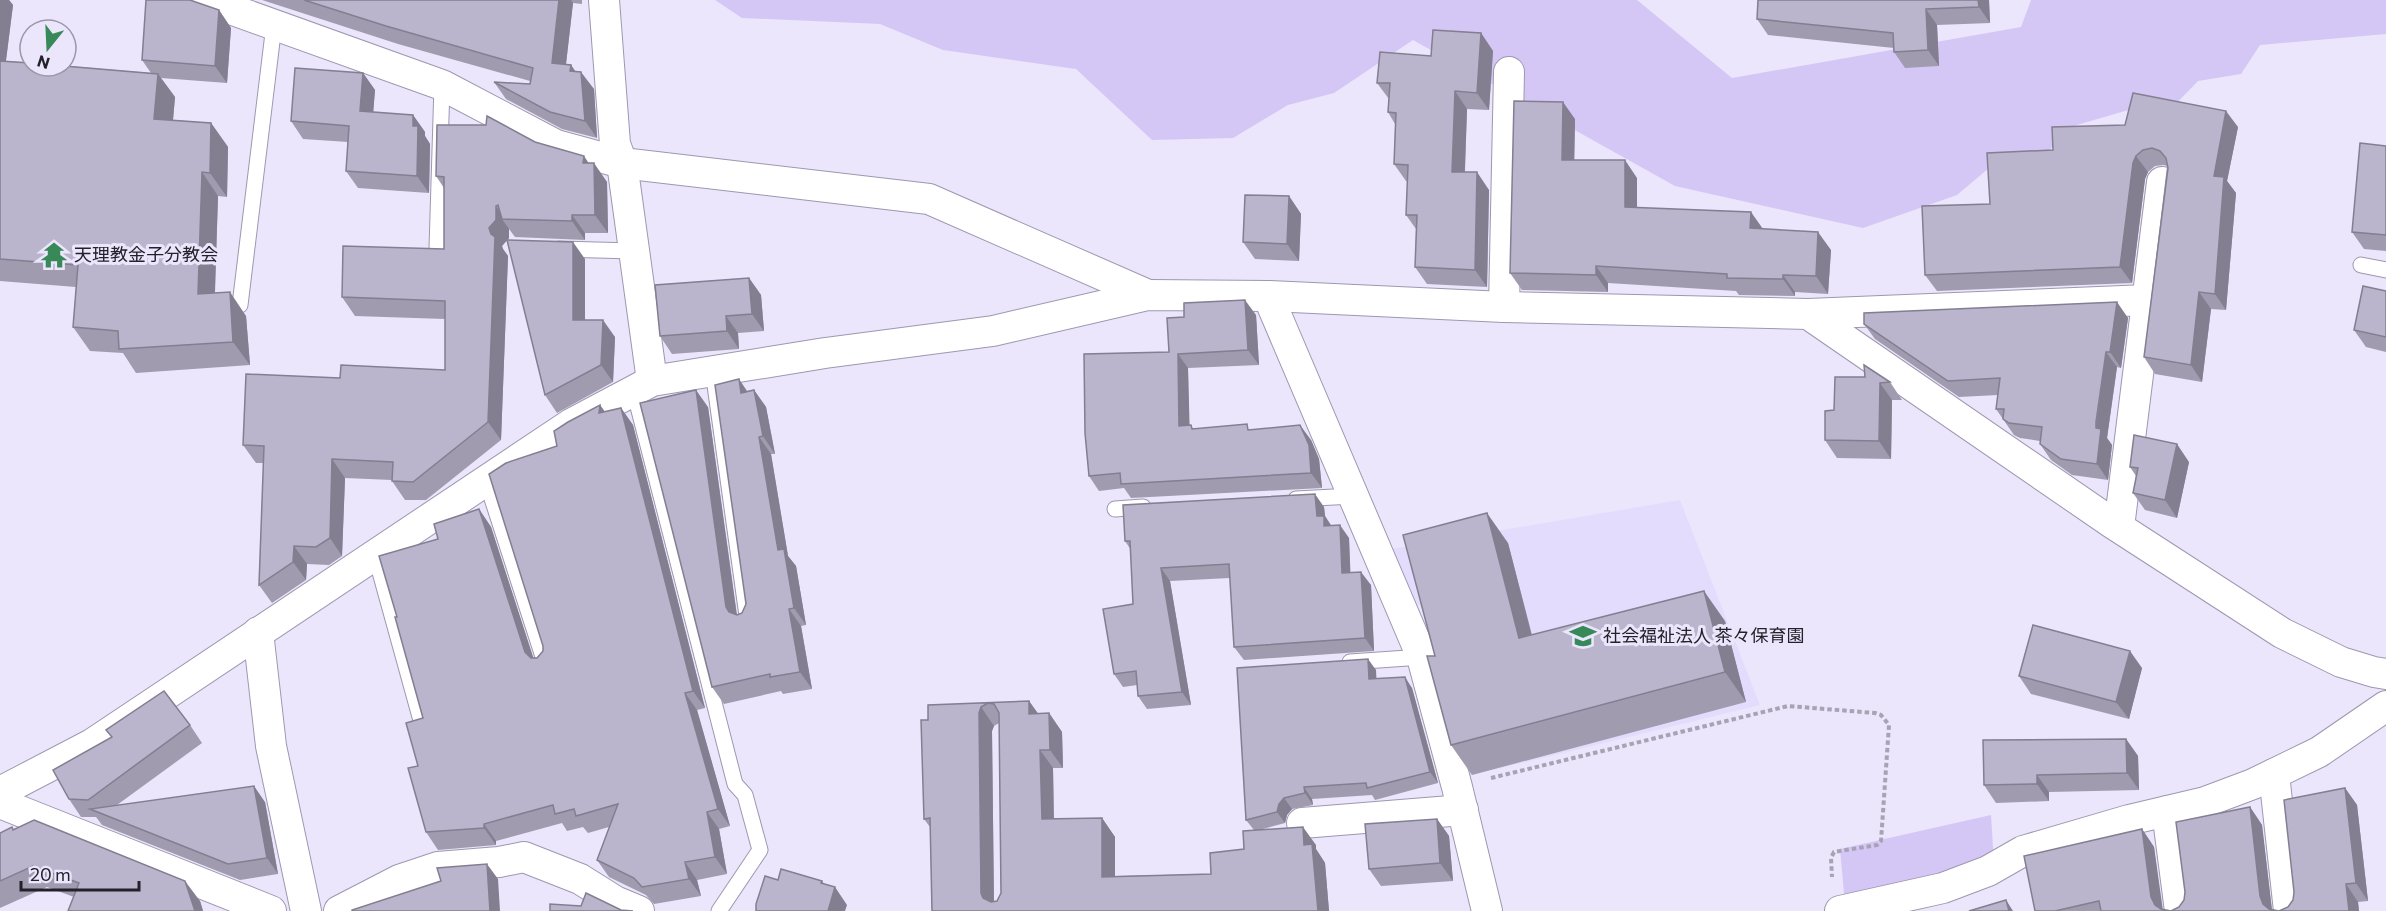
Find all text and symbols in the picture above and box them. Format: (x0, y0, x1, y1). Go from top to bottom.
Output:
north arrow (18, 18, 78, 78)
text: N (35, 52, 52, 74)
temple icon: 天理教金子分教会 (39, 240, 69, 270)
place label: 天理教金子分教会 (74, 243, 218, 265)
school or university icon: 社会福祉法人 茶々保育園 (1568, 621, 1598, 651)
place label: 社会福祉法人 茶々保育園 (1603, 624, 1804, 646)
scale bar (21, 854, 140, 892)
text: 20 m (30, 863, 71, 885)

